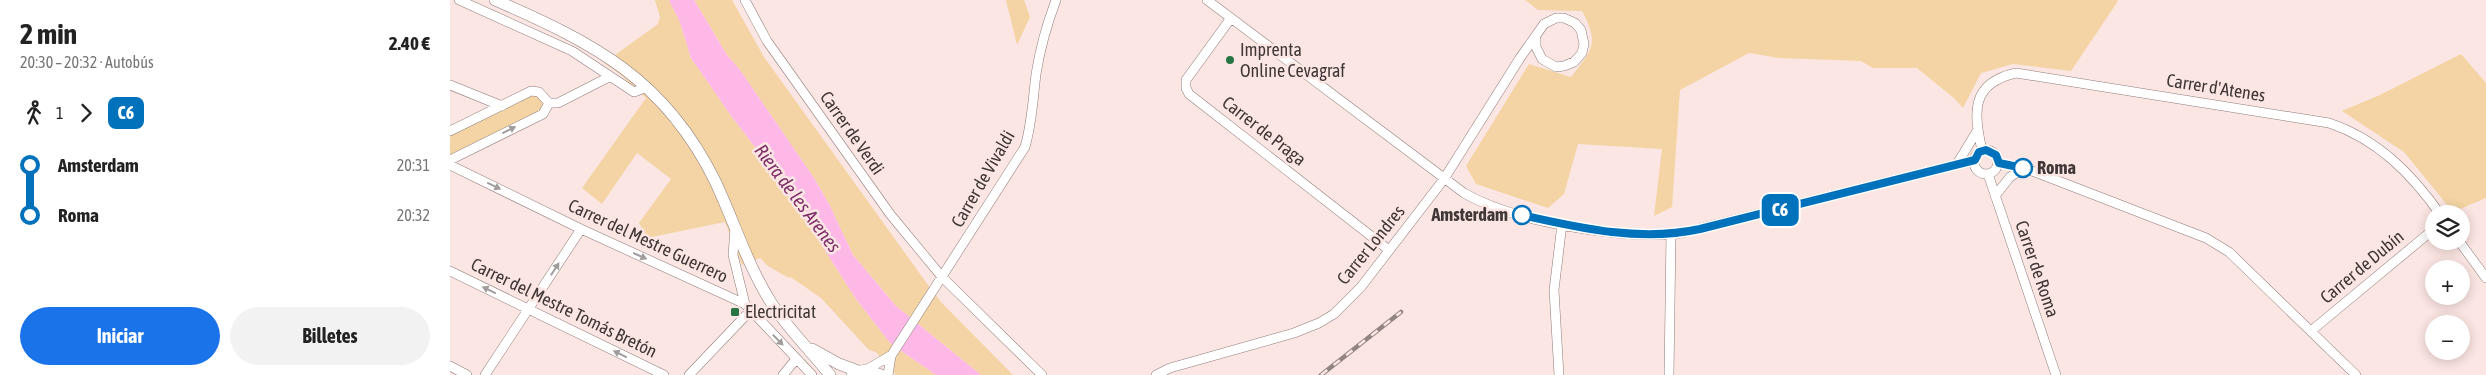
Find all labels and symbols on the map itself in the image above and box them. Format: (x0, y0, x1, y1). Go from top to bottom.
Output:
place label: Imprenta Online Cevagraf (1240, 39, 1345, 81)
marker: Imprenta Online Cevagraf (1224, 54, 1236, 66)
street label: Carrer d'Atenes (2165, 69, 2267, 106)
street label: Carrer de Verdi (816, 87, 889, 178)
street label: Carrer de Praga (1218, 92, 1310, 170)
one-way arrow (502, 126, 516, 134)
street label: Carrer de Vivaldi (946, 127, 1019, 231)
water label: Riera de les Arenes (750, 140, 846, 257)
place label: Roma (2037, 157, 2076, 178)
marker: Roma (2013, 158, 2033, 178)
one-way arrow (487, 182, 501, 190)
street label: Carrer del Mestre Guerrero (565, 194, 731, 287)
line badge: C6 (1758, 194, 1802, 226)
street label: Carrer Londres (1332, 201, 1409, 288)
place label: Amsterdam (1431, 204, 1508, 225)
marker: Amsterdam (1512, 205, 1532, 225)
street label: Carrer de Roma (2011, 218, 2064, 320)
street label: Carrer de Dubín (2316, 226, 2408, 308)
street label: Carrer del Mestre Tomás Bretón (468, 253, 661, 362)
one-way arrow (633, 253, 647, 261)
one-way arrow (550, 263, 559, 276)
one-way arrow (482, 286, 496, 294)
place label: Electricitat (745, 301, 816, 322)
marker: Electricitat (729, 306, 741, 318)
one-way arrow (772, 334, 784, 346)
one-way arrow (613, 350, 627, 358)

